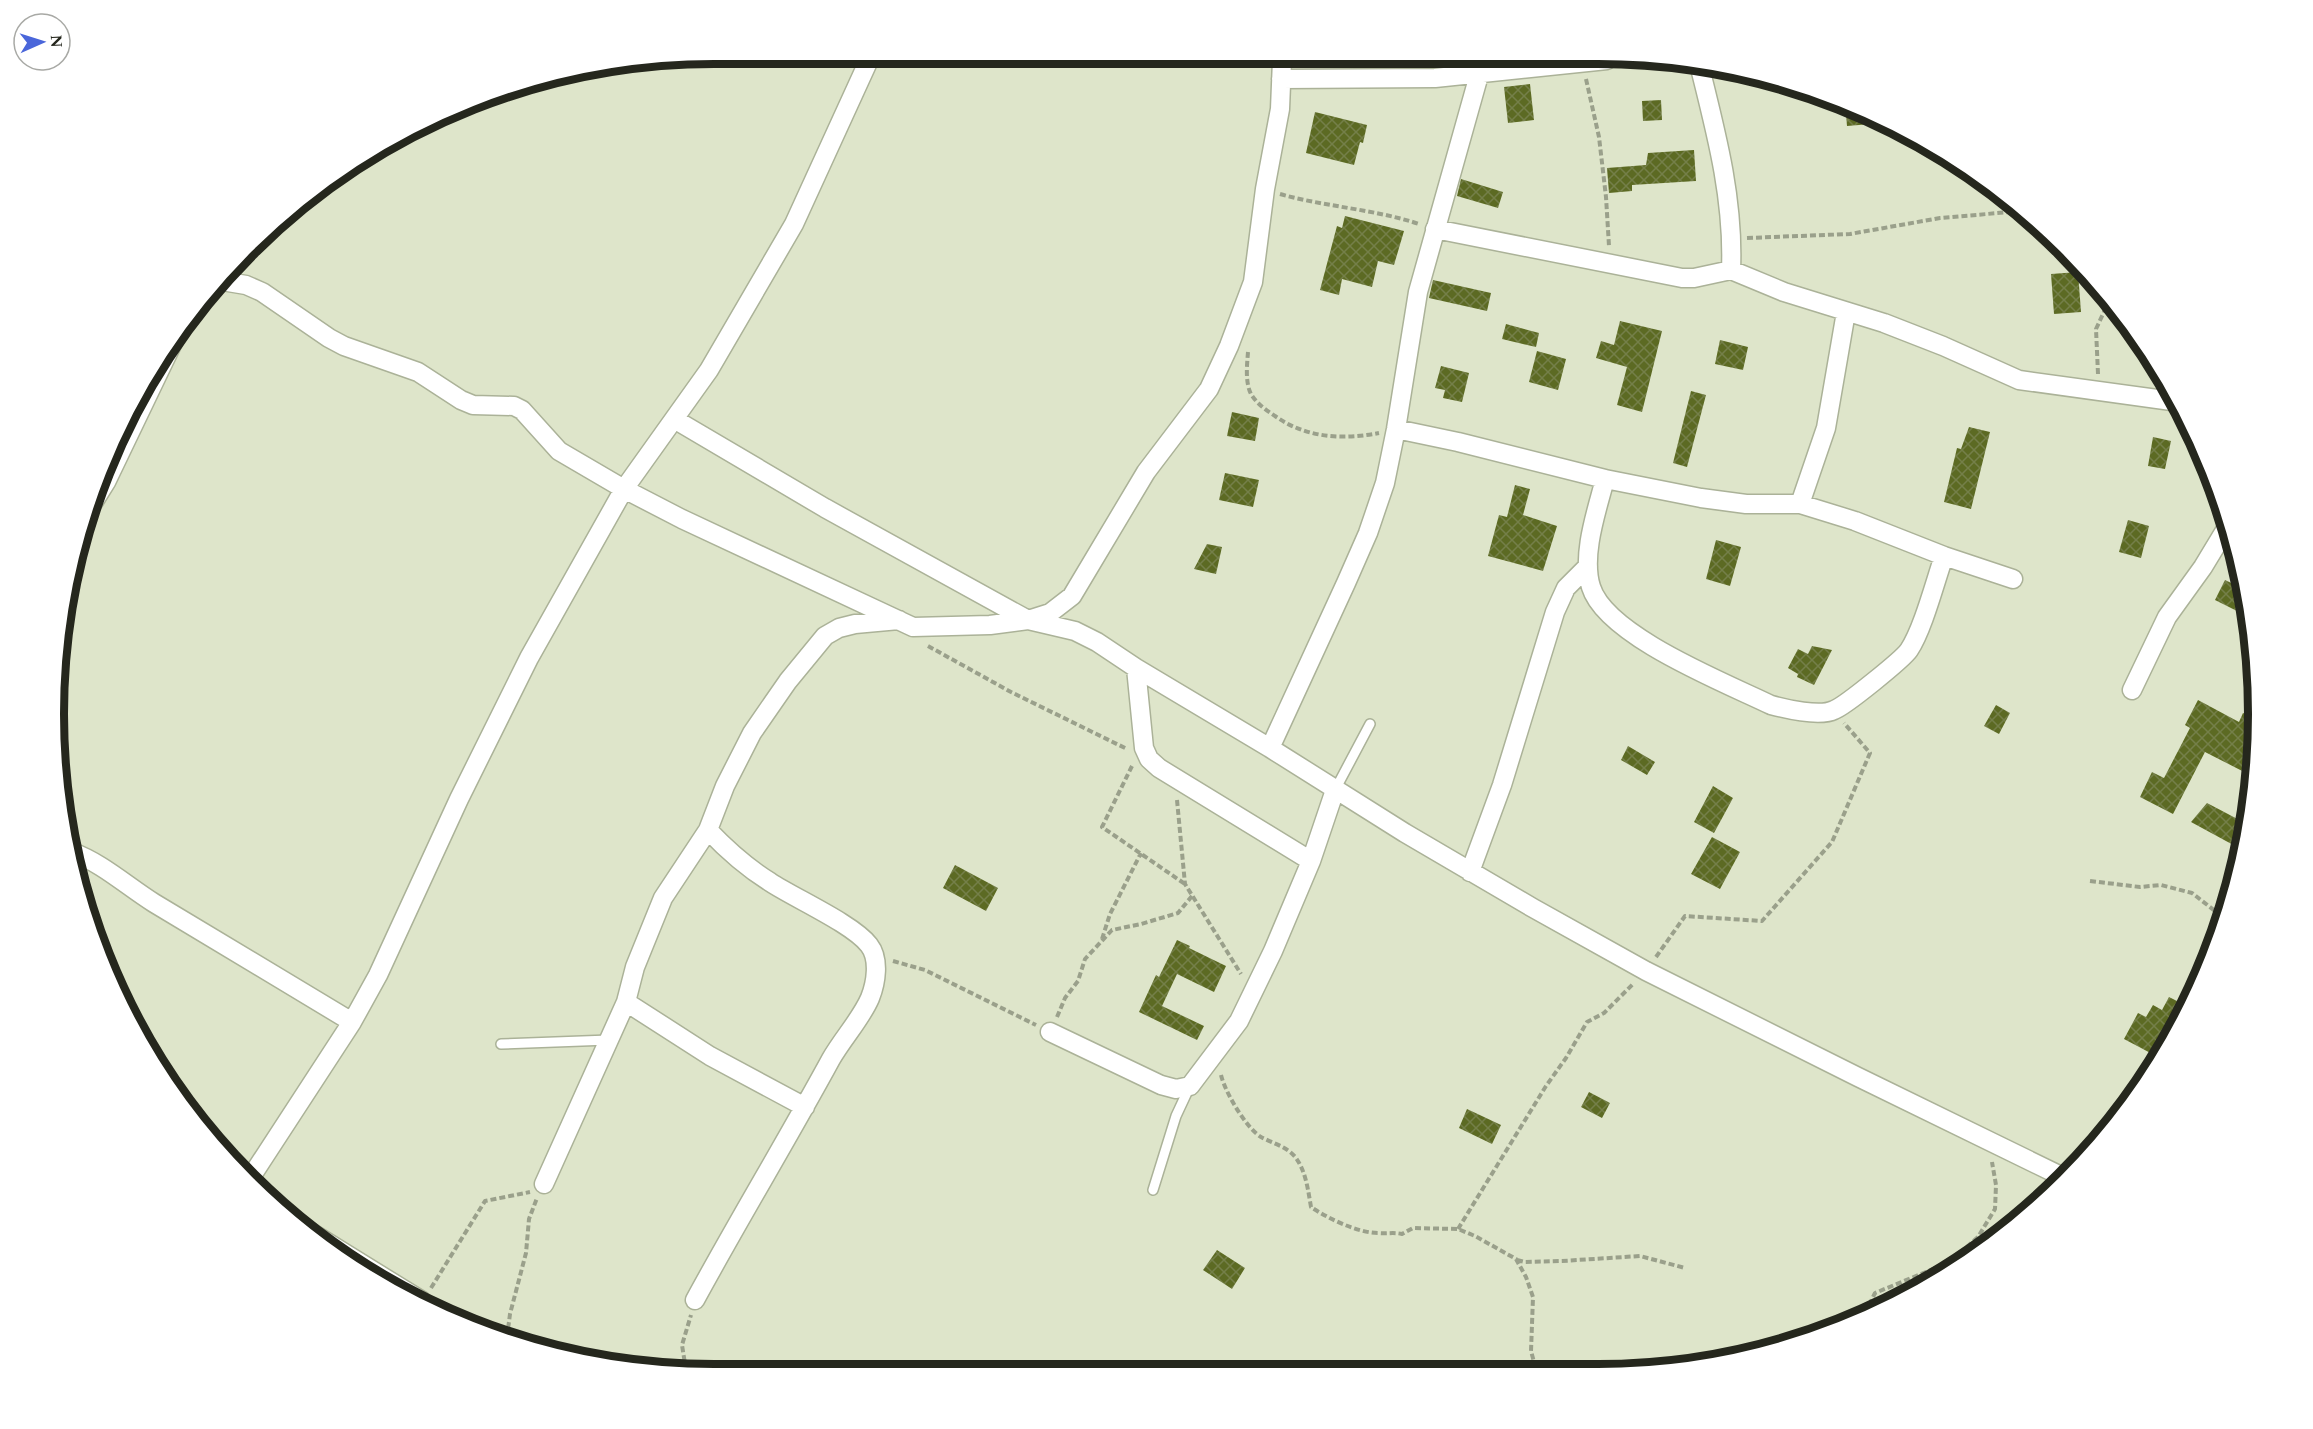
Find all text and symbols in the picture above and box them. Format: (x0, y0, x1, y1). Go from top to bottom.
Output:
north arrow (12, 12, 72, 72)
text: N (44, 34, 68, 48)

